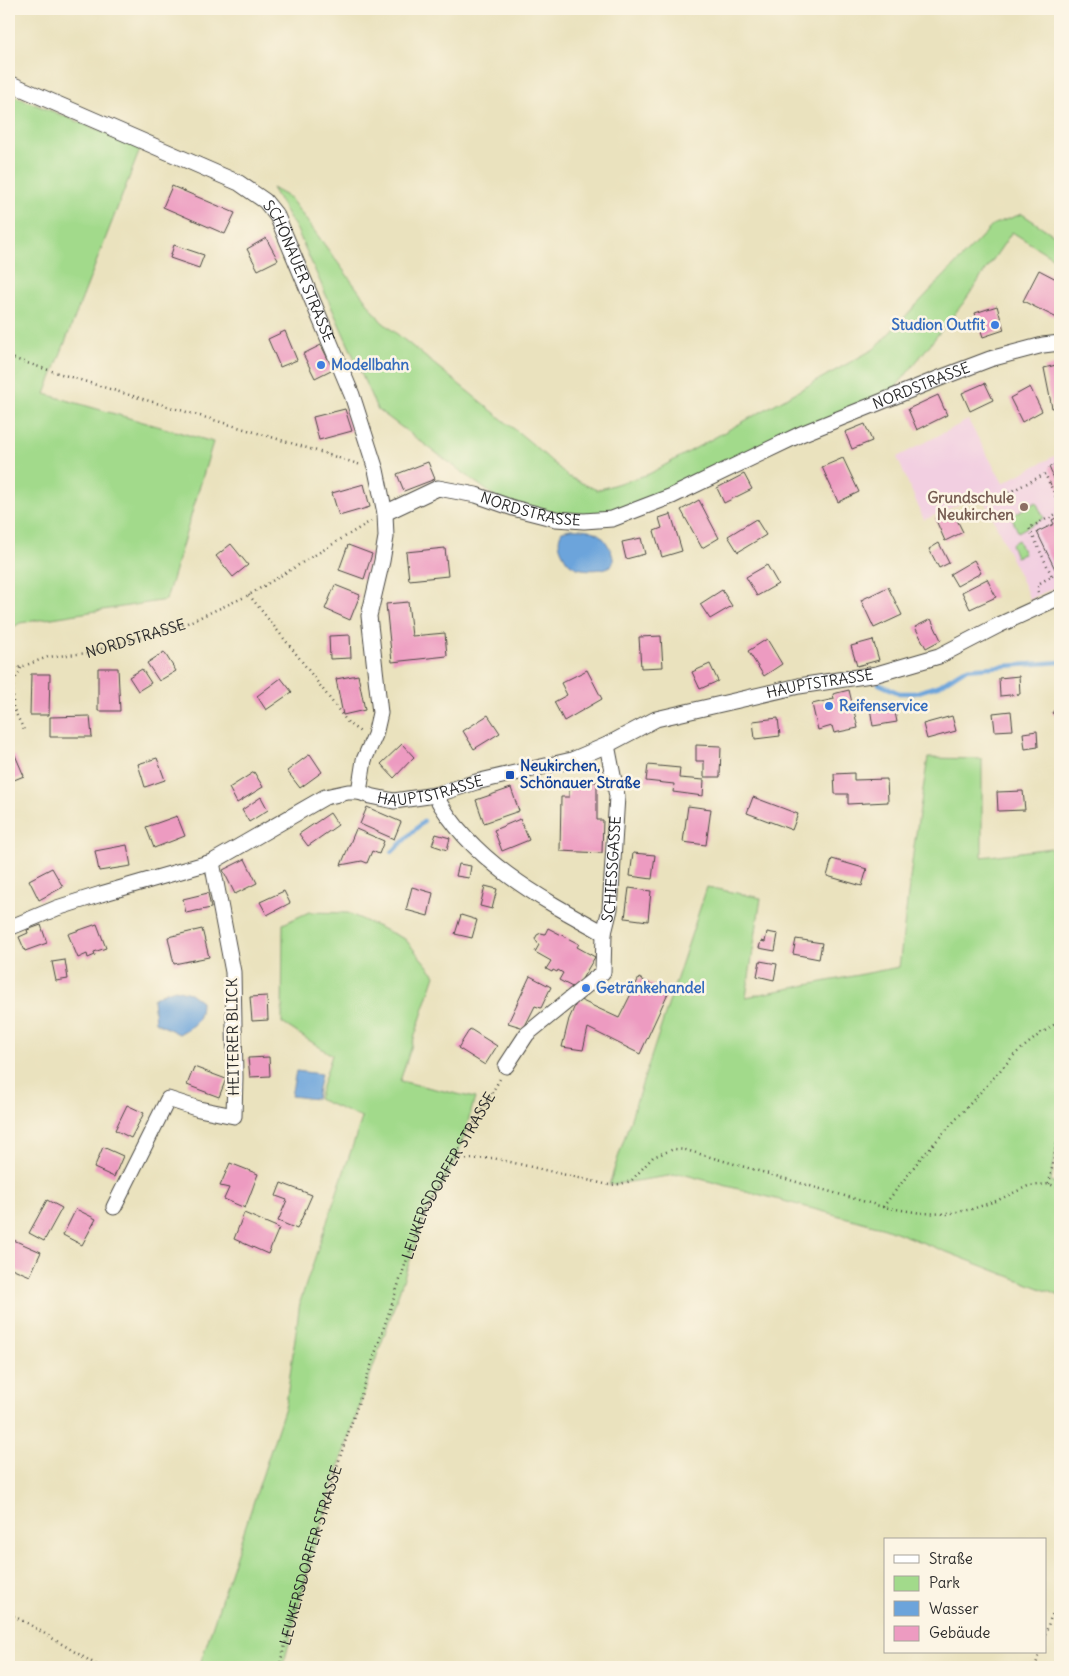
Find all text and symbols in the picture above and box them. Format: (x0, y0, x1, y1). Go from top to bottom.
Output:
street label: SCHÖNAUER STRASSE (259, 196, 339, 345)
place label: Studion Outfit (892, 315, 986, 334)
marker: Studion Outfit (989, 319, 1001, 331)
place label: Modellbahn (331, 355, 410, 374)
street label: NORDSTRASSE (870, 357, 973, 413)
marker: Modellbahn (315, 359, 327, 371)
street label: NORDSTRASSE (478, 487, 582, 530)
place label: Grundschule Neukirchen (928, 488, 1014, 524)
marker: Grundschule Neukirchen (1018, 501, 1030, 513)
street label: NORDSTRASSE (83, 614, 188, 662)
street label: HAUPTSTRASSE (764, 665, 875, 702)
place label: Reifenservice (839, 696, 928, 715)
marker: Reifenservice (823, 700, 835, 712)
place label: Neukirchen, Schönauer Straße (520, 756, 641, 792)
marker: Neukirchen, Schönauer Straße (504, 769, 516, 781)
street label: HAUPTSTRASSE (375, 771, 485, 811)
street label: SCHIESSGASSE (597, 815, 625, 924)
street label: HEITERER BLICK (222, 977, 243, 1096)
place label: Getränkehandel (596, 978, 705, 997)
marker: Getränkehandel (580, 982, 592, 994)
street label: LEUKERSDORFER STRASSE (398, 1088, 499, 1262)
street label: LEUKERSDORFER STRASSE (275, 1463, 346, 1647)
legend (884, 1538, 1046, 1654)
text: Straße (929, 1549, 973, 1568)
text: Park (929, 1573, 960, 1592)
text: Wasser (929, 1599, 979, 1618)
text: Gebäude (929, 1623, 990, 1642)

